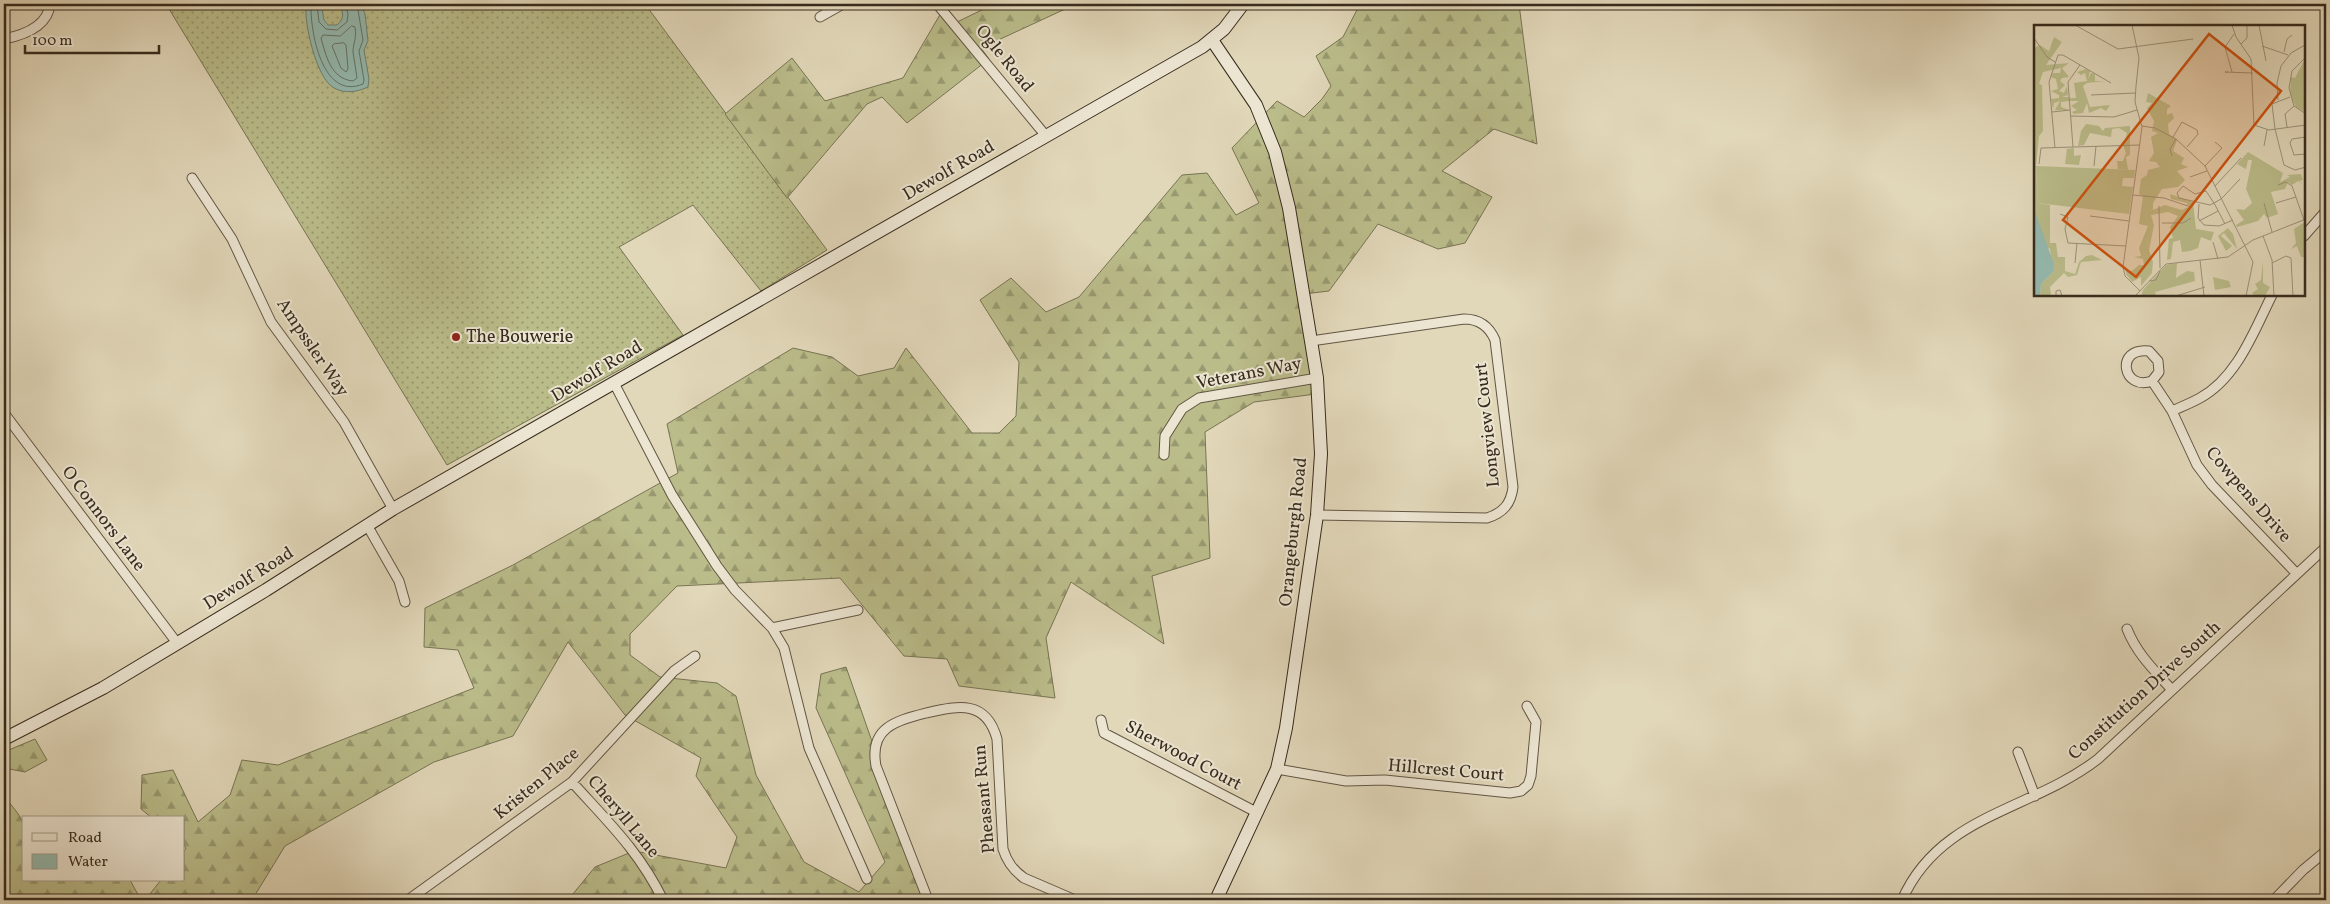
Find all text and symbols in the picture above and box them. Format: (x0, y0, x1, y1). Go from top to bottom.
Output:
street label: Ogle Road (969, 20, 1039, 98)
scale bar (25, 22, 159, 54)
inset map (2034, 25, 2305, 296)
text: 100 m (32, 31, 72, 52)
street label: Dewolf Road (898, 135, 1000, 207)
street label: Ampssler Way (270, 294, 354, 402)
place label: The Bouwerie (466, 325, 573, 350)
marker: The Bouwerie (450, 331, 462, 343)
street label: Dewolf Road (547, 335, 647, 409)
street label: Veterans Way (1194, 351, 1304, 396)
street label: Longview Court (1469, 361, 1507, 489)
street label: Cowpens Drive (2199, 442, 2297, 548)
street label: Orangeburgh Road (1274, 456, 1314, 608)
street label: O Connors Lane (55, 461, 151, 577)
street label: Dewolf Road (199, 541, 299, 617)
street label: Constitution Drive South (2063, 615, 2227, 767)
street label: Sherwood Court (1120, 715, 1246, 797)
street label: Kristen Place (489, 742, 585, 826)
street label: Pheasant Run (968, 743, 1002, 854)
street label: Hillcrest Court (1387, 753, 1505, 789)
street label: Cheryll Lane (581, 770, 665, 864)
legend (22, 816, 185, 882)
text: Road (68, 828, 102, 849)
text: Water (68, 852, 108, 873)

